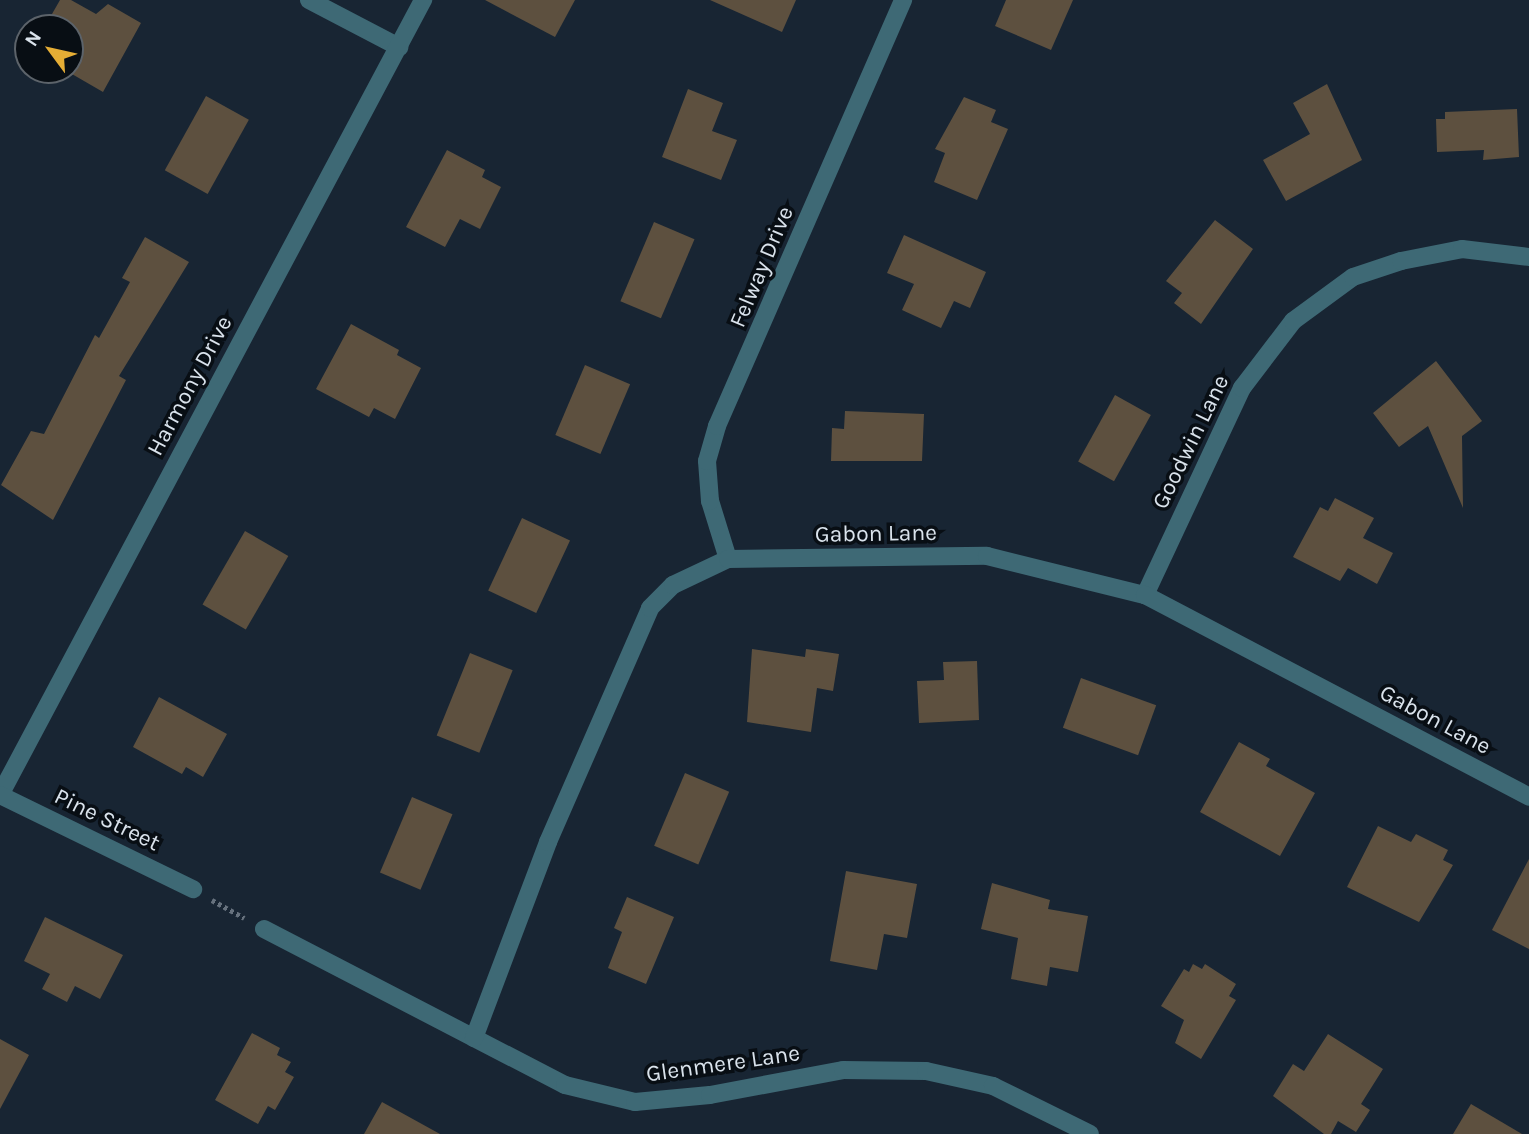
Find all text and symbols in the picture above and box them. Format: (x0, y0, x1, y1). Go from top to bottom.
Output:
north arrow (14, 14, 84, 84)
text: N (20, 27, 46, 50)
street label: Felway Drive (724, 202, 800, 332)
street label: Harmony Drive (142, 311, 238, 461)
street label: Goodwin Lane (1147, 371, 1235, 513)
street label: Gabon Lane (815, 519, 937, 549)
street label: Gabon Lane (1375, 679, 1495, 761)
street label: Pine Street (50, 783, 164, 857)
street label: Glenmere Lane (644, 1040, 802, 1088)

